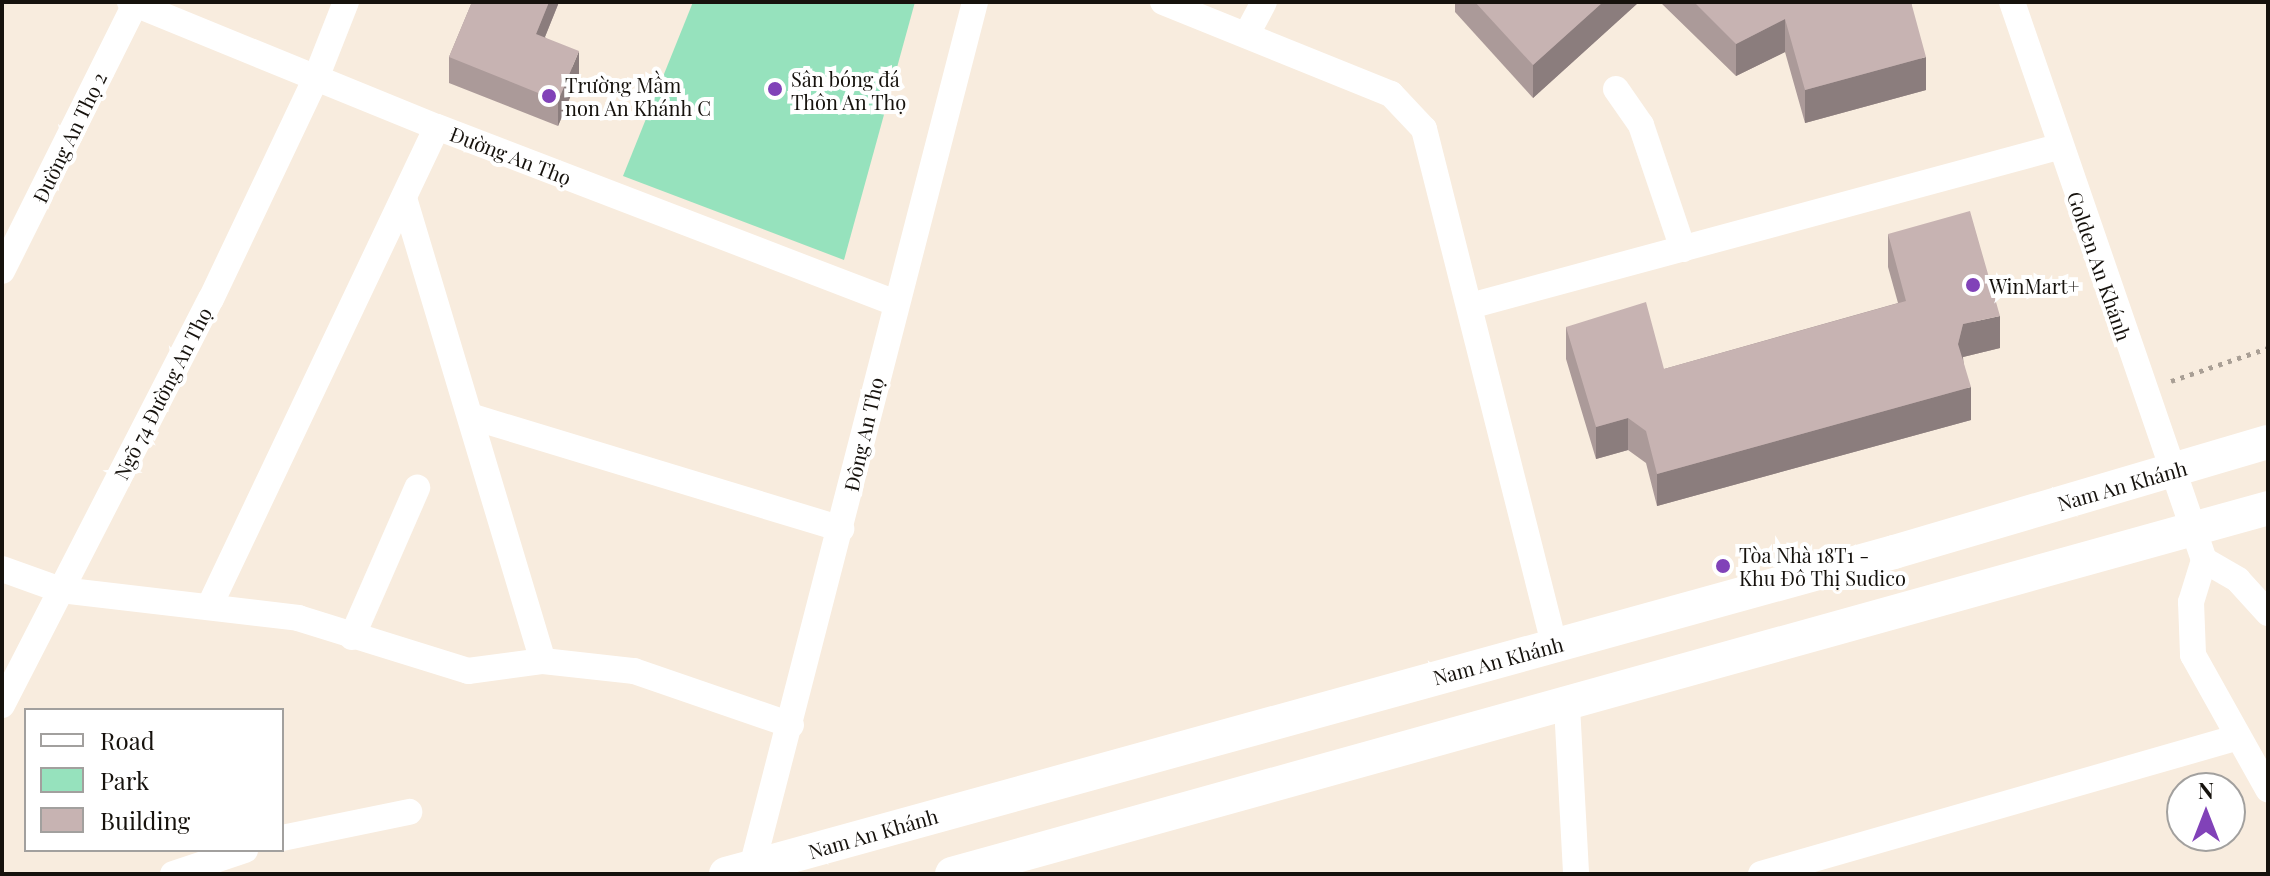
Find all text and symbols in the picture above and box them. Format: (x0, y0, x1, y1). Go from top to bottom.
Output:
place label: Sân bóng đá Thôn An Thọ (791, 66, 907, 113)
street label: Đường An Thọ 2 (27, 67, 111, 207)
place label: Trường Mầm non An Khánh C (565, 72, 712, 119)
marker: Sân bóng đá Thôn An Thọ (766, 80, 784, 98)
marker: Trường Mầm non An Khánh C (540, 87, 558, 105)
street label: Đường An Thọ (447, 121, 575, 189)
street label: Golden An Khánh (2063, 188, 2137, 344)
place label: WinMart+ (1989, 273, 2079, 297)
marker: WinMart+ (1964, 276, 1982, 294)
street label: Ngõ 74 Đường An Thọ (108, 302, 216, 484)
street label: Đông An Thọ (838, 374, 888, 494)
street label: Nam An Khánh (2054, 455, 2190, 515)
place label: Tòa Nhà 18T1 - Khu Đô Thị Sudico (1739, 542, 1906, 589)
marker: Tòa Nhà 18T1 - Khu Đô Thị Sudico (1714, 557, 1732, 575)
street label: Nam An Khánh (1430, 631, 1566, 689)
legend (24, 708, 284, 852)
text: Road (100, 724, 155, 756)
text: Park (100, 764, 149, 796)
north arrow (2166, 772, 2246, 852)
text: N (2198, 775, 2214, 805)
street label: Nam An Khánh (805, 803, 941, 863)
text: Building (100, 804, 190, 836)

